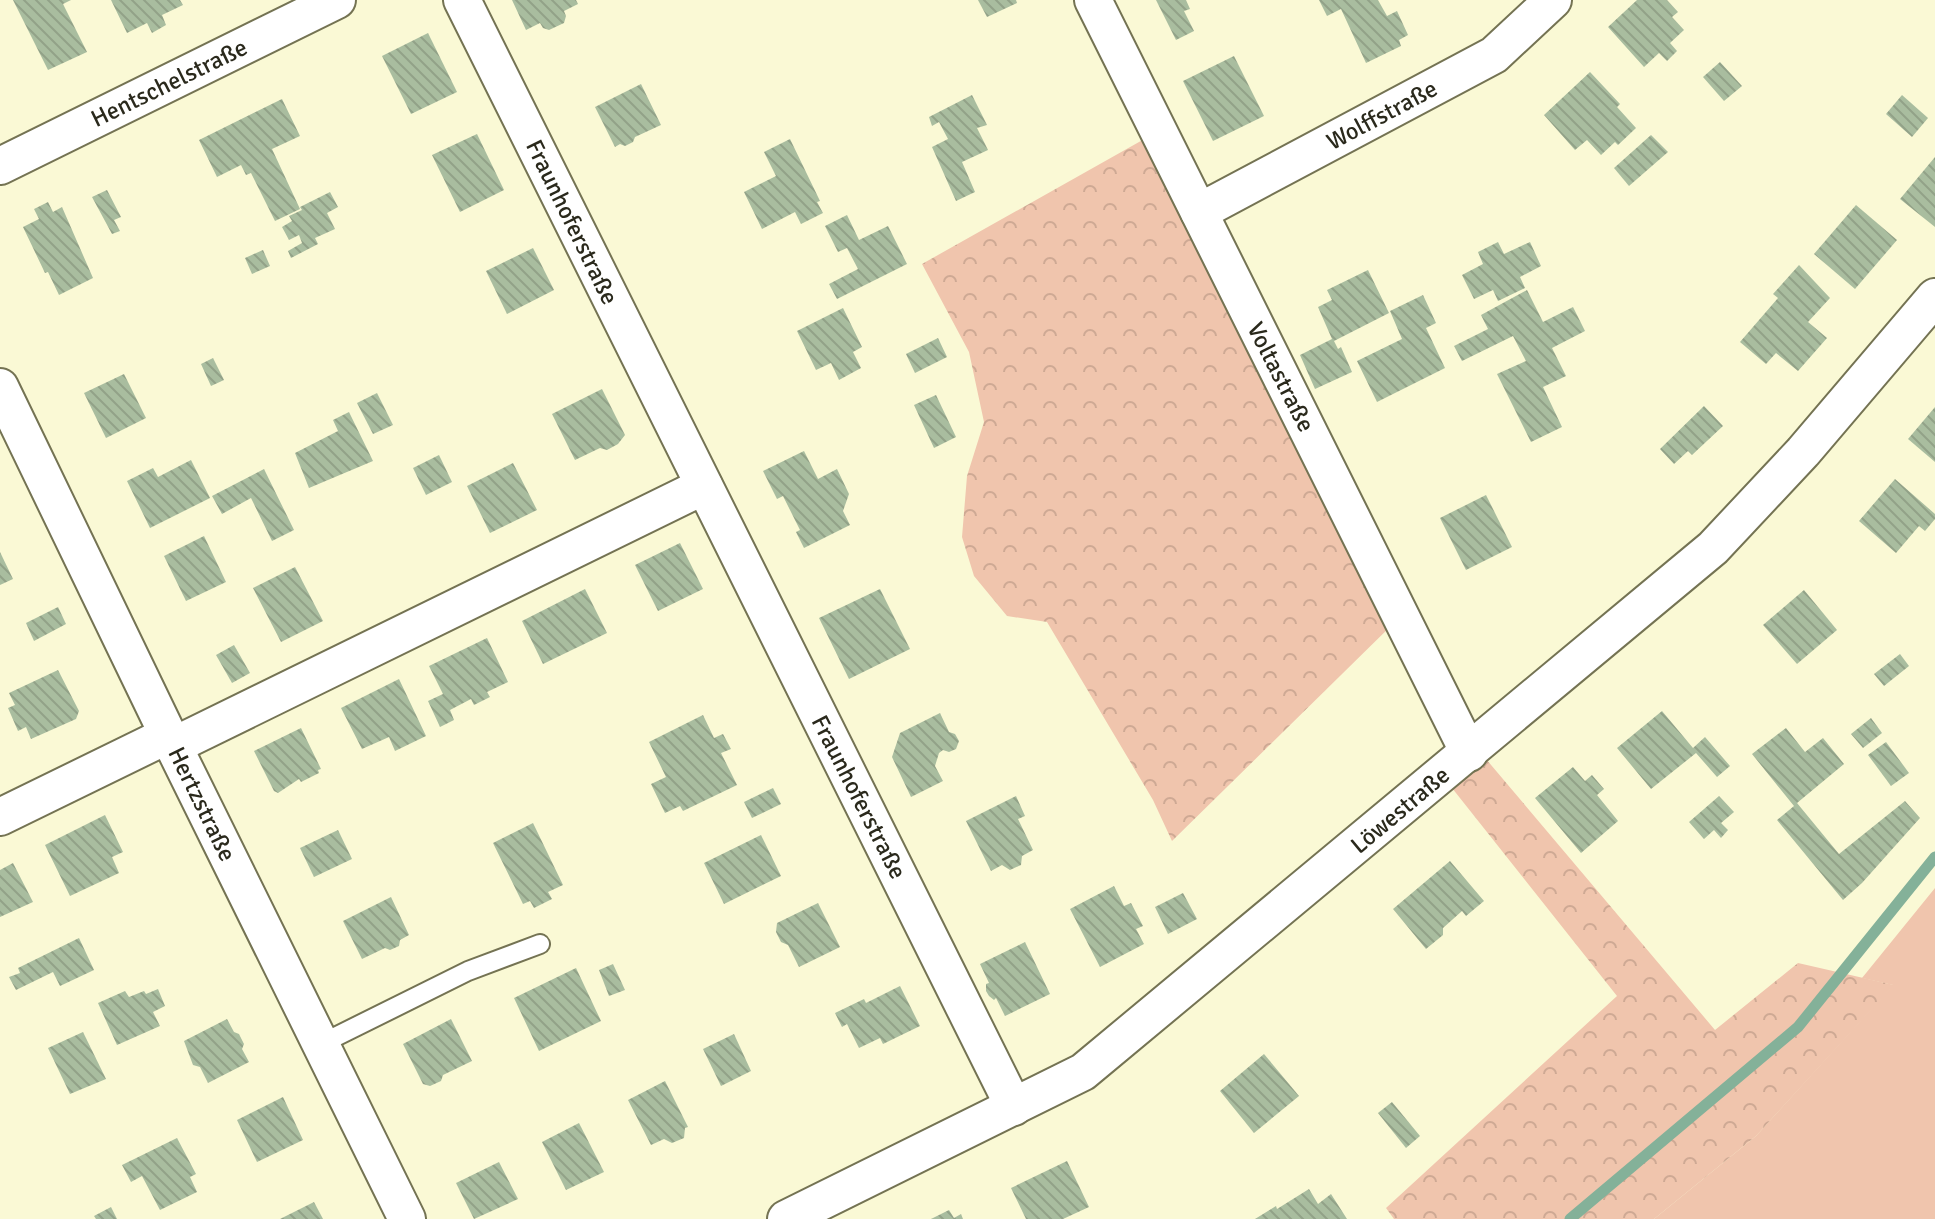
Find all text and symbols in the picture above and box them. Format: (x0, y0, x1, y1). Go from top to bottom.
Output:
street label: Hentschelstraße (86, 32, 252, 134)
street label: Wolffstraße (1322, 73, 1442, 157)
street label: Fraunhoferstraße (519, 135, 625, 309)
street label: Voltastraße (1241, 317, 1321, 437)
street label: Fraunhoferstraße (805, 710, 913, 884)
street label: Hertzstraße (161, 742, 243, 866)
street label: Löwestraße (1344, 760, 1456, 860)

